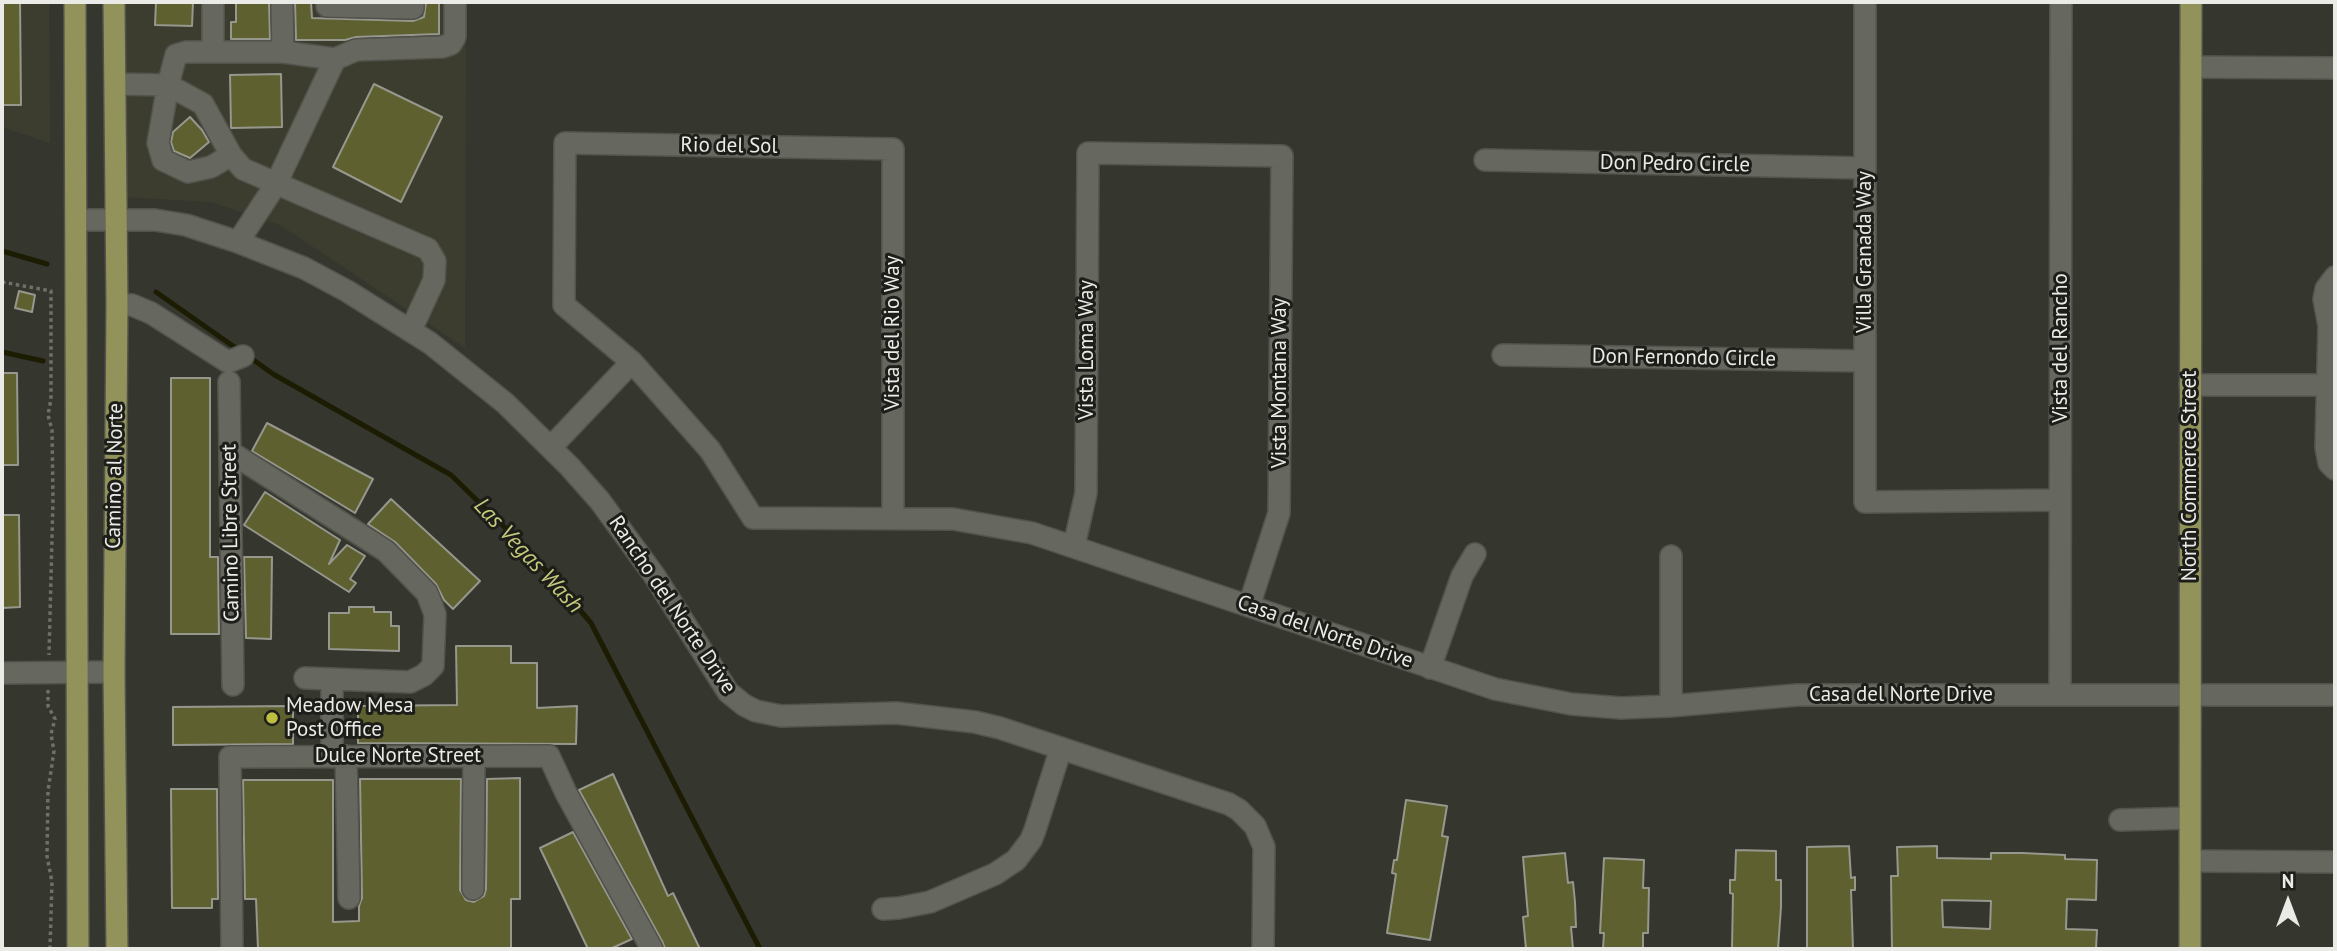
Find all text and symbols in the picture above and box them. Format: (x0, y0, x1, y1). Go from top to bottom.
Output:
street label: Rio del Sol (680, 133, 778, 159)
street label: Don Pedro Circle (1600, 150, 1750, 178)
street label: Villa Granada Way (1852, 171, 1878, 333)
street label: Vista del Rio Way (880, 256, 906, 410)
street label: Vista del Rancho (2048, 273, 2074, 423)
street label: Vista Loma Way (1074, 280, 1100, 420)
street label: Vista Montana Way (1267, 298, 1293, 468)
street label: Don Fernondo Circle (1592, 344, 1776, 372)
street label: North Commerce Street (2177, 371, 2203, 581)
street label: Camino al Norte (101, 403, 129, 549)
street label: Camino Libre Street (217, 444, 245, 622)
water label: Las Vegas Wash (468, 493, 588, 619)
street label: Rancho del Norte Drive (603, 511, 741, 699)
street label: Casa del Norte Drive (1234, 590, 1416, 674)
street label: Casa del Norte Drive (1809, 682, 1993, 708)
place label: Meadow Mesa Post Office (286, 693, 414, 743)
marker: Meadow Mesa Post Office (264, 710, 280, 726)
street label: Dulce Norte Street (315, 743, 481, 769)
north arrow (2253, 867, 2323, 937)
text: N (2282, 869, 2294, 893)

